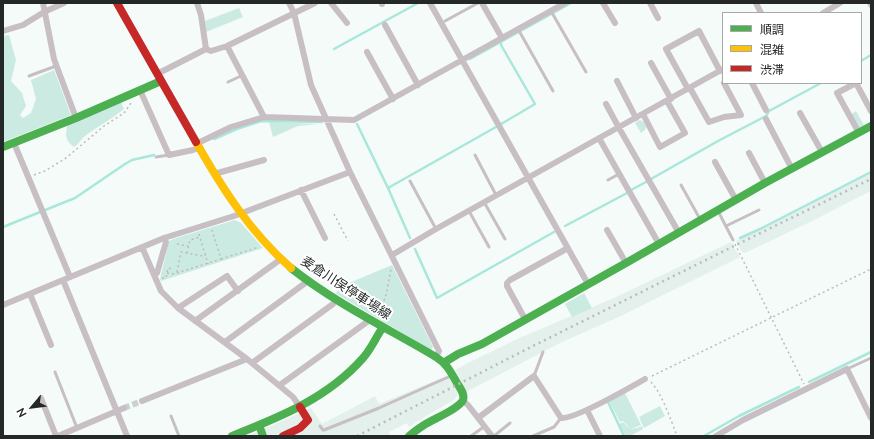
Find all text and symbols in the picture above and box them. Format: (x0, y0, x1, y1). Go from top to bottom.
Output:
legend (722, 12, 862, 84)
text: 順調 (760, 22, 784, 37)
text: 混雑 (760, 42, 784, 57)
text: 渋滞 (760, 62, 784, 77)
street label: 麦倉川俣停車場線 (298, 253, 394, 323)
north arrow (12, 387, 52, 427)
text: N (13, 406, 29, 420)

